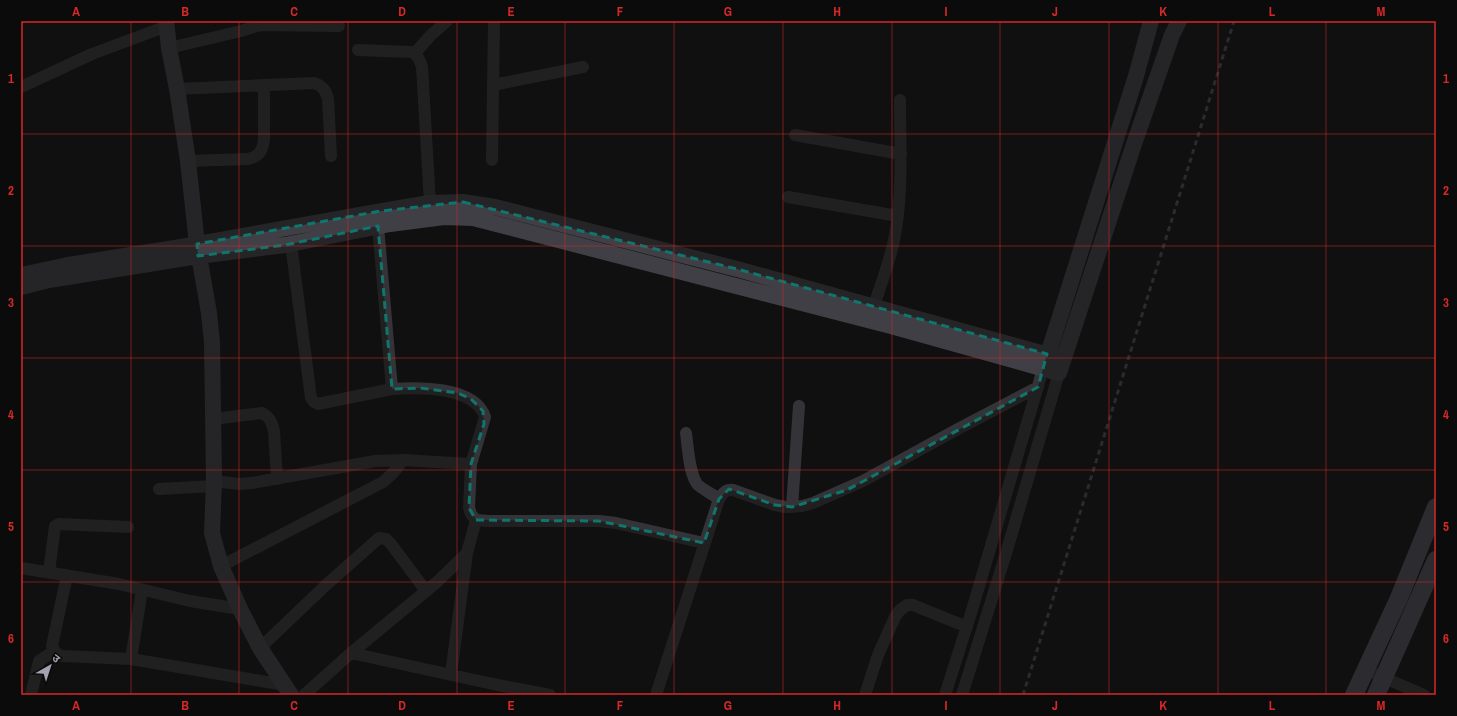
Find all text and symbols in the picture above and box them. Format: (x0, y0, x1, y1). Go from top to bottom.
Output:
text: A (72, 3, 80, 20)
text: B (181, 3, 189, 20)
text: C (290, 3, 298, 20)
text: D (398, 3, 406, 20)
text: E (507, 3, 515, 20)
text: F (617, 3, 624, 20)
text: G (724, 3, 732, 20)
text: H (833, 3, 841, 20)
text: I (945, 3, 948, 20)
text: J (1052, 3, 1058, 20)
text: K (1159, 3, 1167, 20)
text: L (1269, 3, 1276, 20)
text: M (1377, 3, 1386, 20)
text: 1 (8, 70, 14, 87)
text: 1 (1443, 70, 1449, 87)
text: 2 (8, 182, 14, 199)
text: 2 (1443, 182, 1449, 199)
text: 3 (8, 294, 14, 311)
text: 3 (1443, 294, 1449, 311)
text: 4 (8, 406, 14, 423)
text: 4 (1443, 406, 1449, 423)
text: 5 (8, 518, 14, 535)
text: 5 (1443, 518, 1449, 535)
text: 6 (8, 630, 14, 647)
text: 6 (1443, 630, 1449, 647)
north arrow (30, 646, 70, 686)
text: उ (49, 651, 64, 666)
text: A (72, 697, 80, 714)
text: B (181, 697, 189, 714)
text: C (290, 697, 298, 714)
text: D (398, 697, 406, 714)
text: E (507, 697, 515, 714)
text: F (617, 697, 624, 714)
text: G (724, 697, 732, 714)
text: H (833, 697, 841, 714)
text: I (945, 697, 948, 714)
text: J (1052, 697, 1058, 714)
text: K (1159, 697, 1167, 714)
text: L (1269, 697, 1276, 714)
text: M (1377, 697, 1386, 714)

